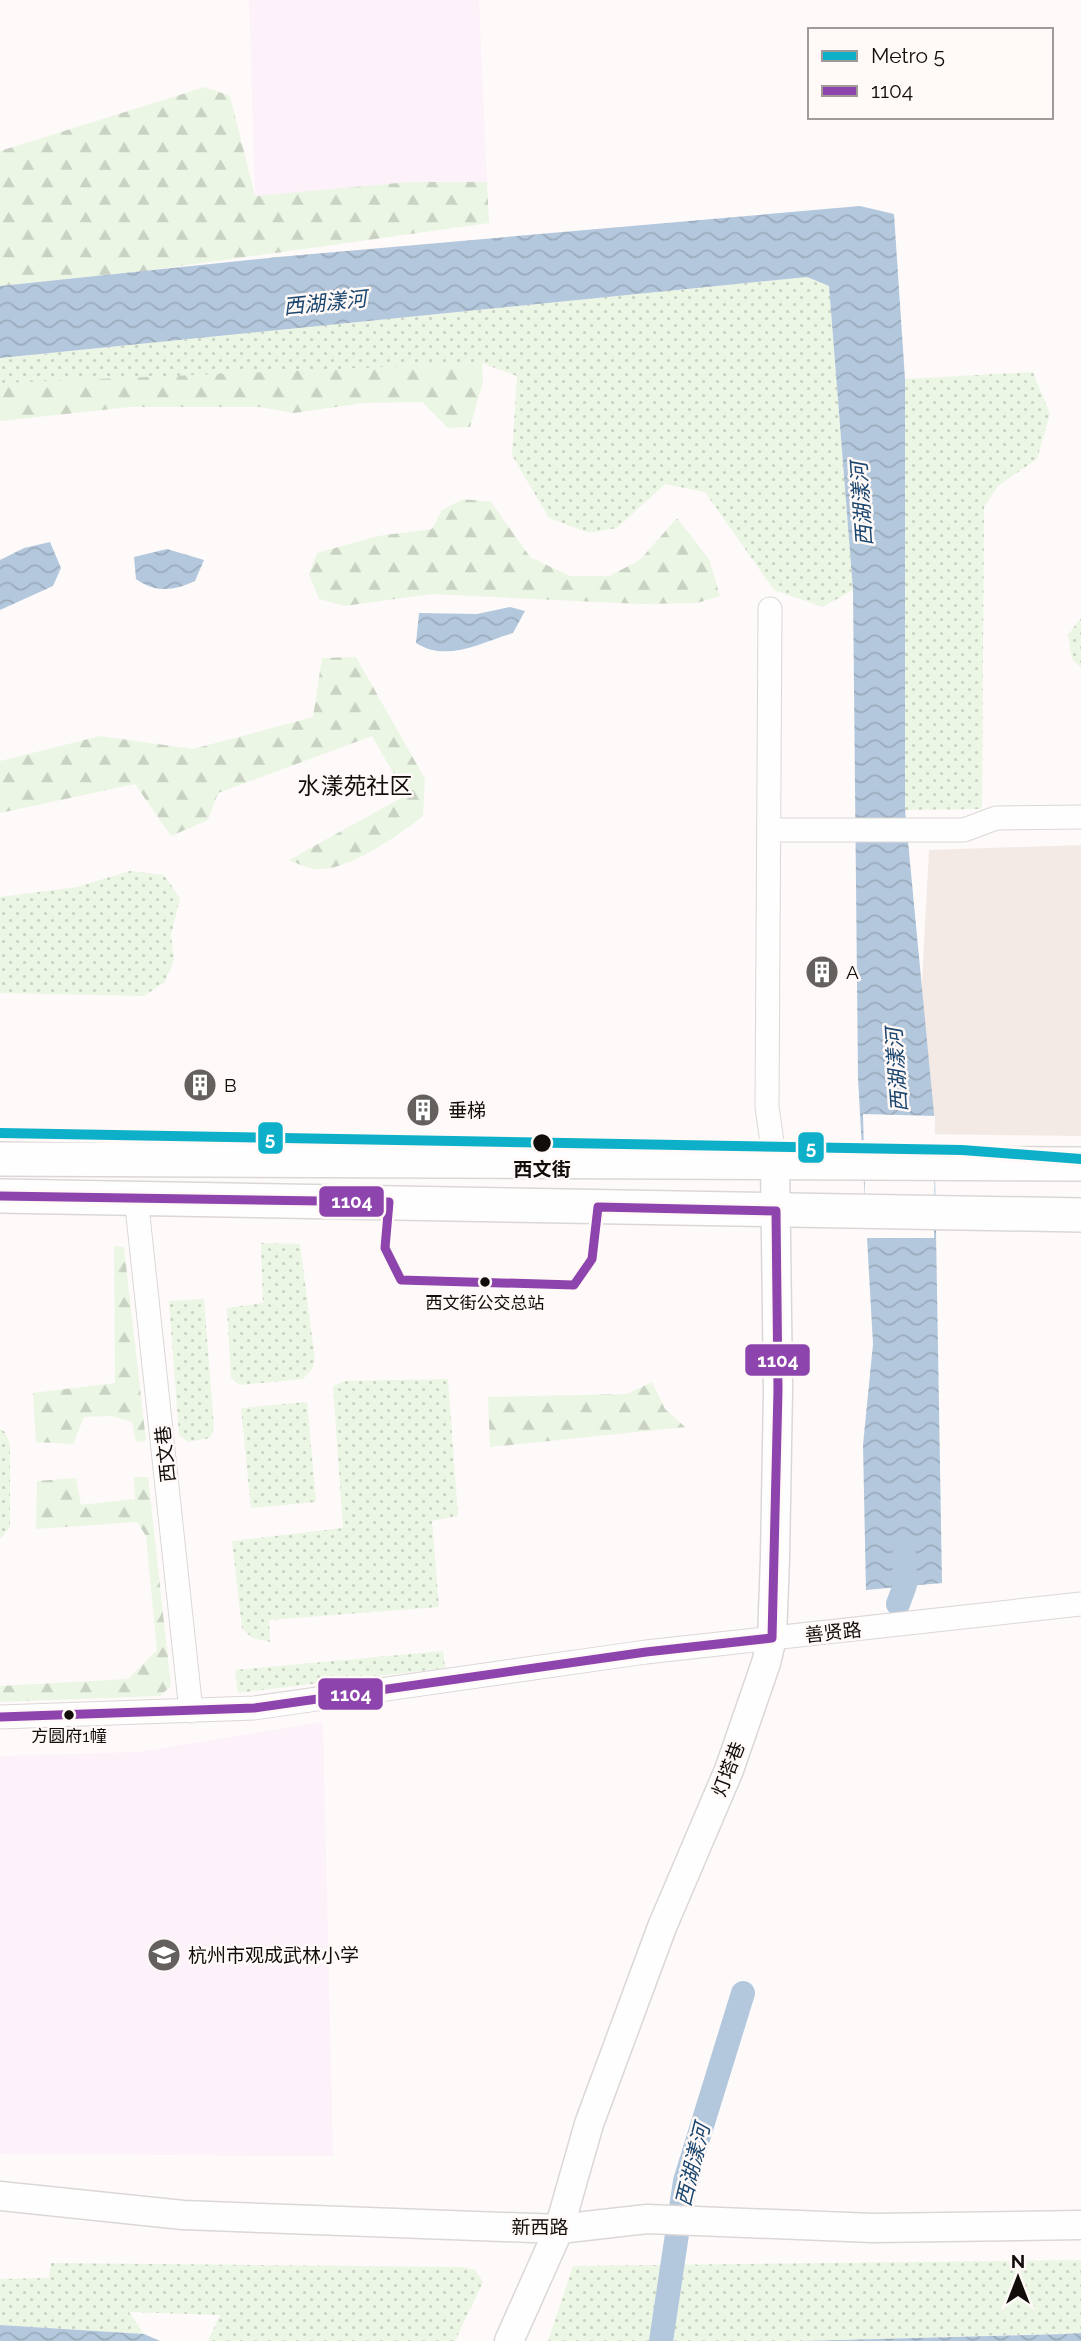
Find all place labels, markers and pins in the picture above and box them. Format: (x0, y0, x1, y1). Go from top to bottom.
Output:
building icon: A (803, 953, 841, 991)
place label: A (846, 961, 859, 983)
building icon: B (181, 1066, 219, 1104)
place label: B (224, 1074, 237, 1096)
building icon: 垂梯 (404, 1091, 442, 1129)
place label: 垂梯 (448, 1099, 486, 1121)
marker: 西文街 (531, 1132, 553, 1154)
place label: 西文街 (513, 1158, 571, 1180)
marker: 西文街公交总站 (478, 1275, 492, 1289)
place label: 西文街公交总站 (426, 1293, 545, 1313)
marker: 方圆府1幢 (62, 1708, 76, 1722)
place label: 方圆府1幢 (31, 1726, 107, 1746)
school or university icon: 杭州市观成武林小学 (145, 1936, 183, 1974)
place label: 杭州市观成武林小学 (188, 1944, 359, 1966)

